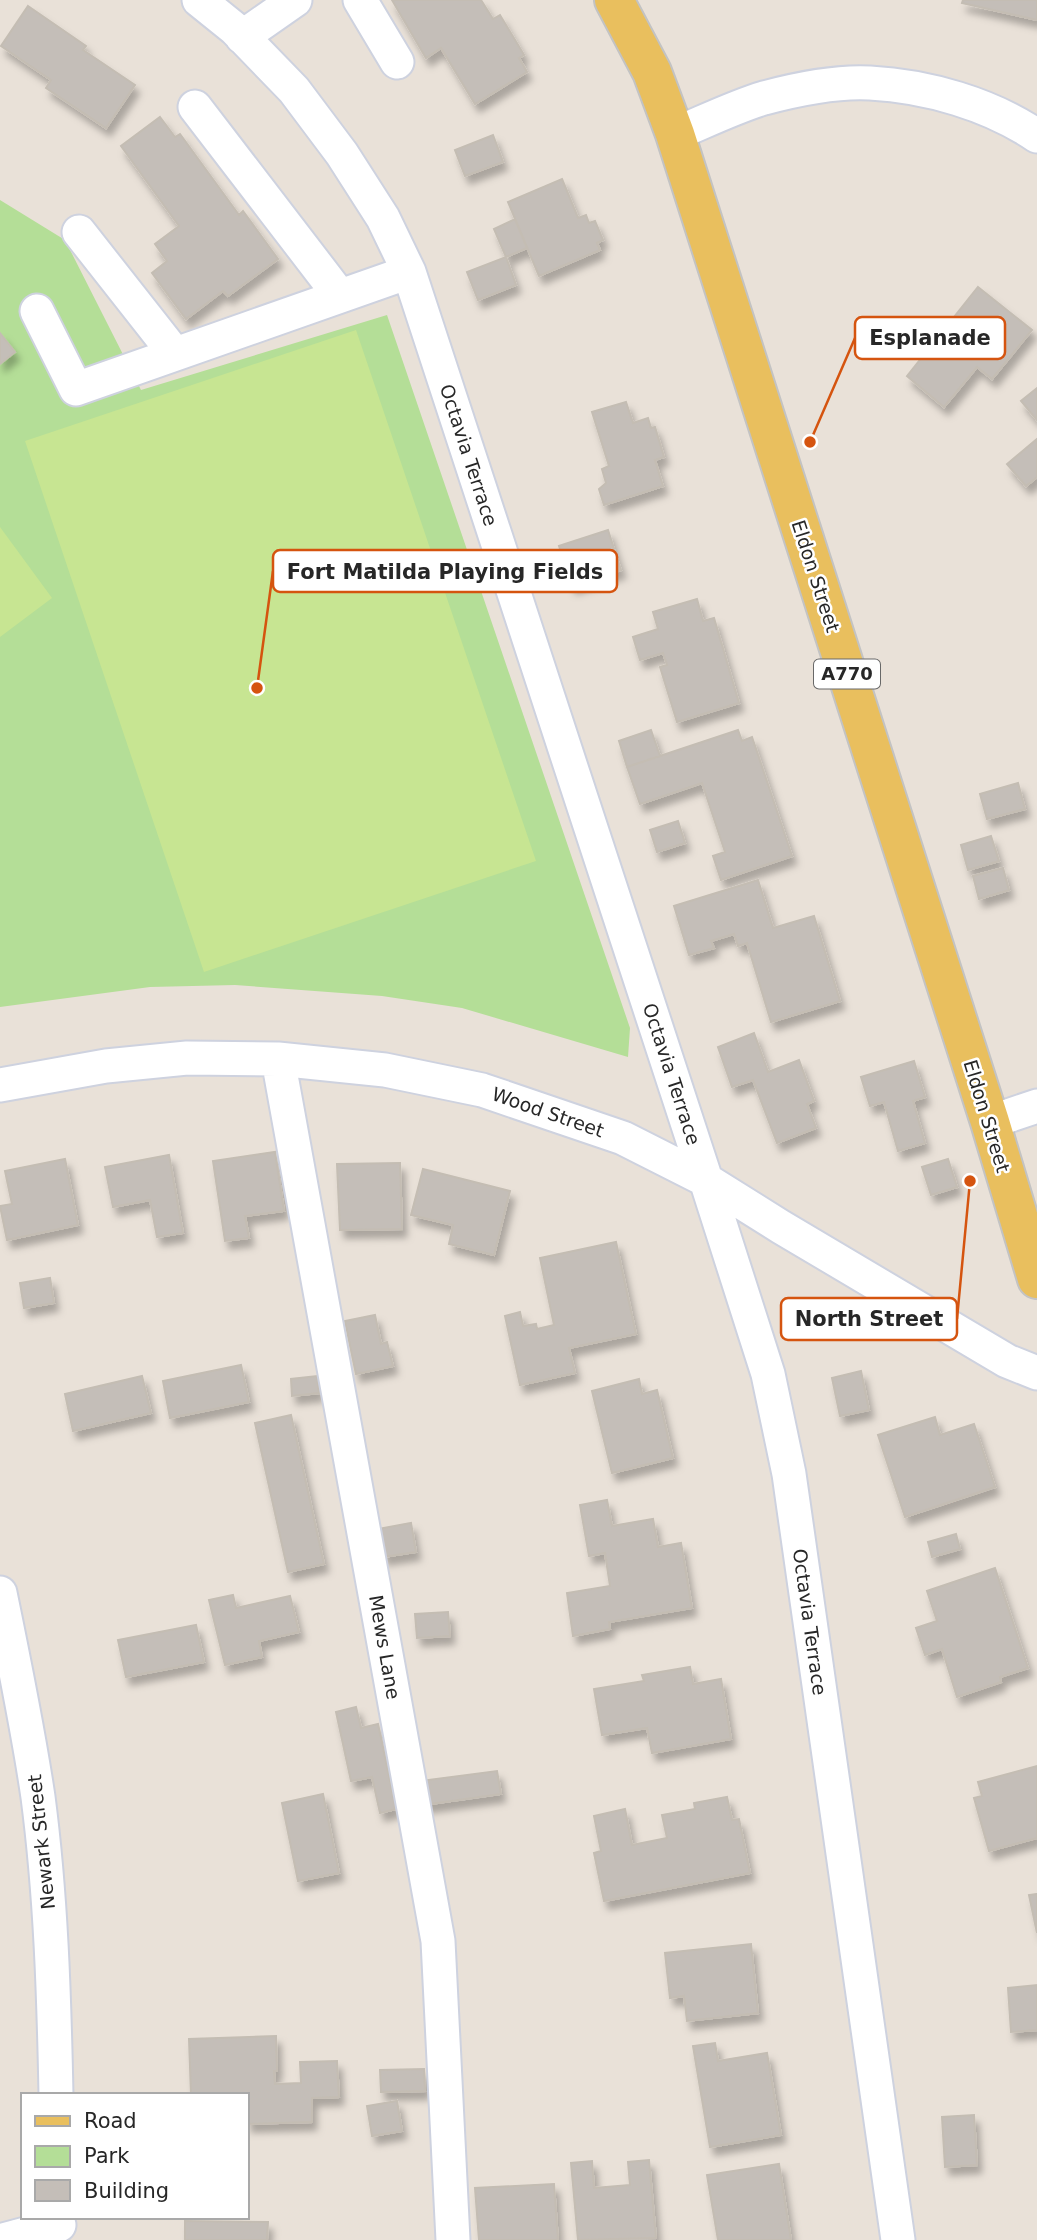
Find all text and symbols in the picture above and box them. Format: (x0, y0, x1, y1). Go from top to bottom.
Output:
callout: Esplanade (855, 317, 1005, 359)
text: Esplanade (869, 326, 991, 350)
street label: Octavia Terrace (436, 381, 502, 529)
street label: Eldon Street (787, 517, 845, 635)
callout: Fort Matilda Playing Fields (273, 550, 617, 592)
text: Fort Matilda Playing Fields (287, 560, 603, 584)
road number: A770 (814, 660, 880, 688)
street label: Octavia Terrace (639, 1000, 705, 1148)
street label: Eldon Street (959, 1057, 1015, 1175)
street label: Wood Street (489, 1083, 607, 1141)
callout: North Street (781, 1298, 957, 1340)
text: North Street (795, 1307, 943, 1331)
street label: Octavia Terrace (789, 1547, 831, 1697)
street label: Mews Lane (365, 1593, 405, 1701)
street label: Newark Street (23, 1773, 59, 1911)
legend (21, 2093, 248, 2219)
text: Road (84, 2109, 137, 2133)
text: Park (84, 2144, 130, 2168)
text: Building (84, 2179, 169, 2203)

